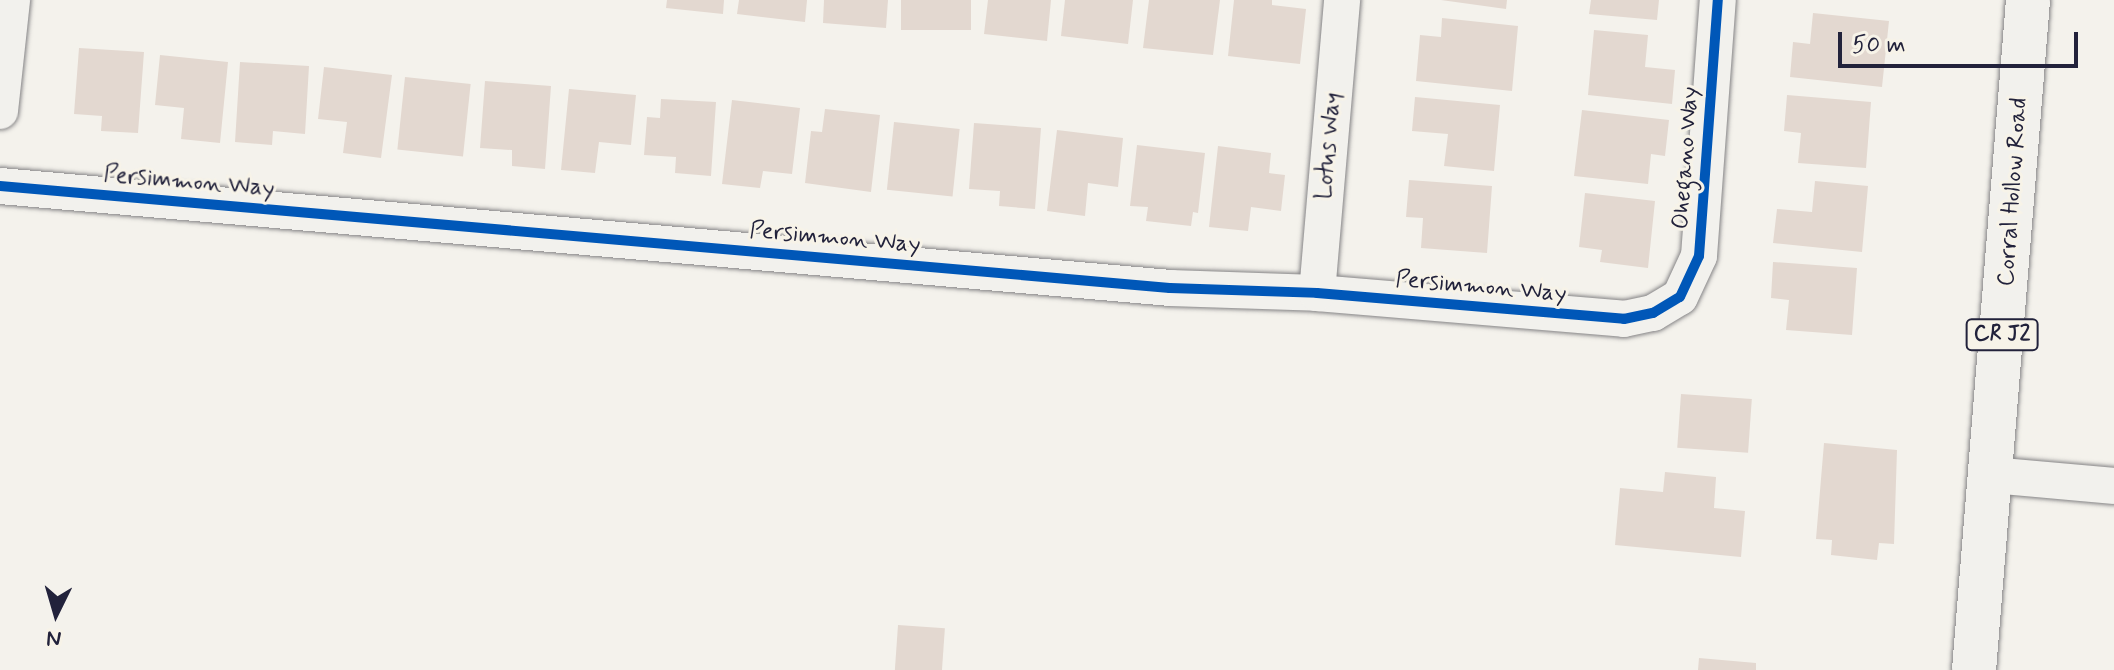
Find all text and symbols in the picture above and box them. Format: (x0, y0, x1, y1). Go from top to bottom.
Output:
scale bar (1842, 16, 2082, 66)
text: 50 m (1852, 30, 1906, 61)
street label: Ohegano Way (1667, 84, 1705, 232)
street label: Lotus Way (1310, 90, 1348, 202)
street label: Corral Hollow Road (1992, 97, 2034, 287)
street label: Persimmon Way (102, 160, 276, 204)
street label: Persimmon Way (748, 216, 922, 260)
street label: Persimmon Way (1394, 265, 1568, 309)
road number: CR J2 (1964, 317, 2040, 353)
north arrow (16, 574, 96, 654)
text: N (45, 623, 62, 652)

